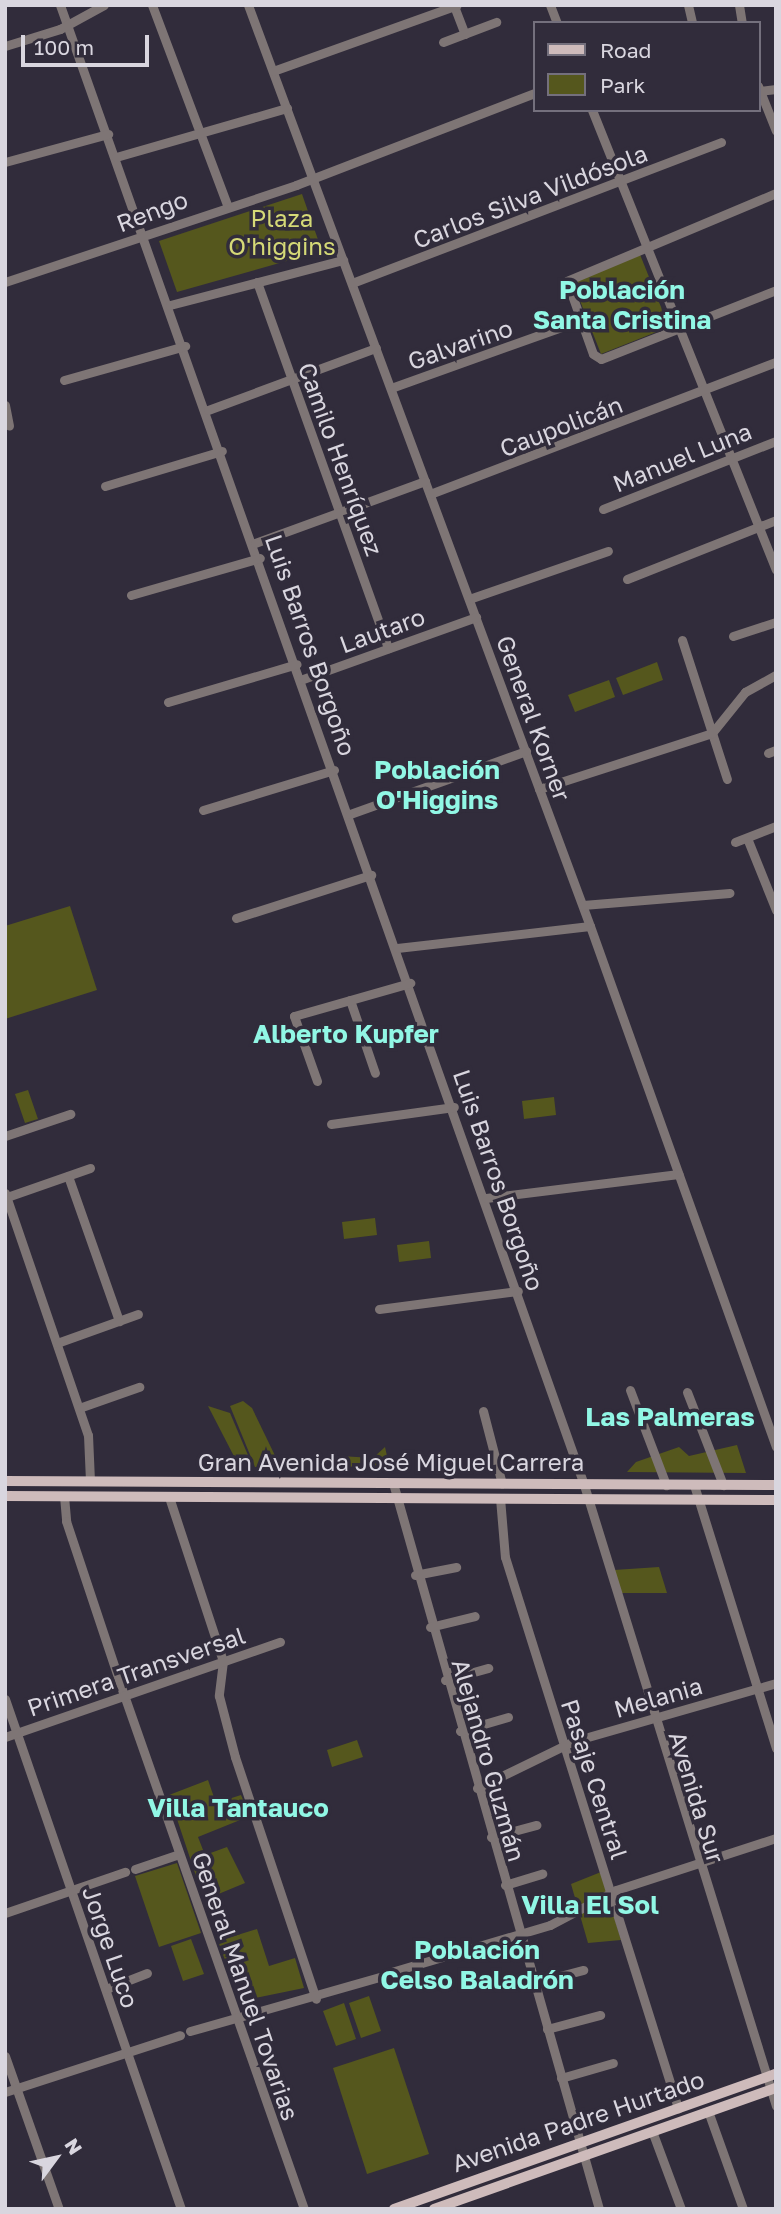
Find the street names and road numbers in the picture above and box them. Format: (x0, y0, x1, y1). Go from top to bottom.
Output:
street label: Carlos Silva Vildósola (409, 138, 651, 254)
street label: Rengo (112, 184, 192, 238)
street label: Galvarino (404, 313, 516, 375)
street label: Camilo Henríquez (293, 358, 389, 560)
street label: Caupolicán (496, 389, 626, 463)
street label: Manuel Luna (608, 416, 756, 498)
street label: Luis Barros Borgoño (260, 531, 362, 759)
street label: Lautaro (335, 601, 429, 659)
street label: General Korner (491, 631, 577, 805)
street label: Luis Barros Borgoño (448, 1066, 550, 1294)
street label: Gran Avenida José Miguel Carrera (198, 1448, 584, 1476)
street label: Primera Transversal (23, 1620, 249, 1722)
street label: Alejandro Guzmán (446, 1655, 532, 1865)
street label: Melania (611, 1671, 705, 1723)
street label: Pasaje Central (556, 1695, 634, 1863)
street label: Avenida Sur (663, 1728, 731, 1866)
street label: General Manuel Tovarias (186, 1848, 306, 2124)
street label: Jorge Luco (77, 1882, 145, 2012)
street label: Avenida Padre Hurtado (448, 2064, 708, 2178)

